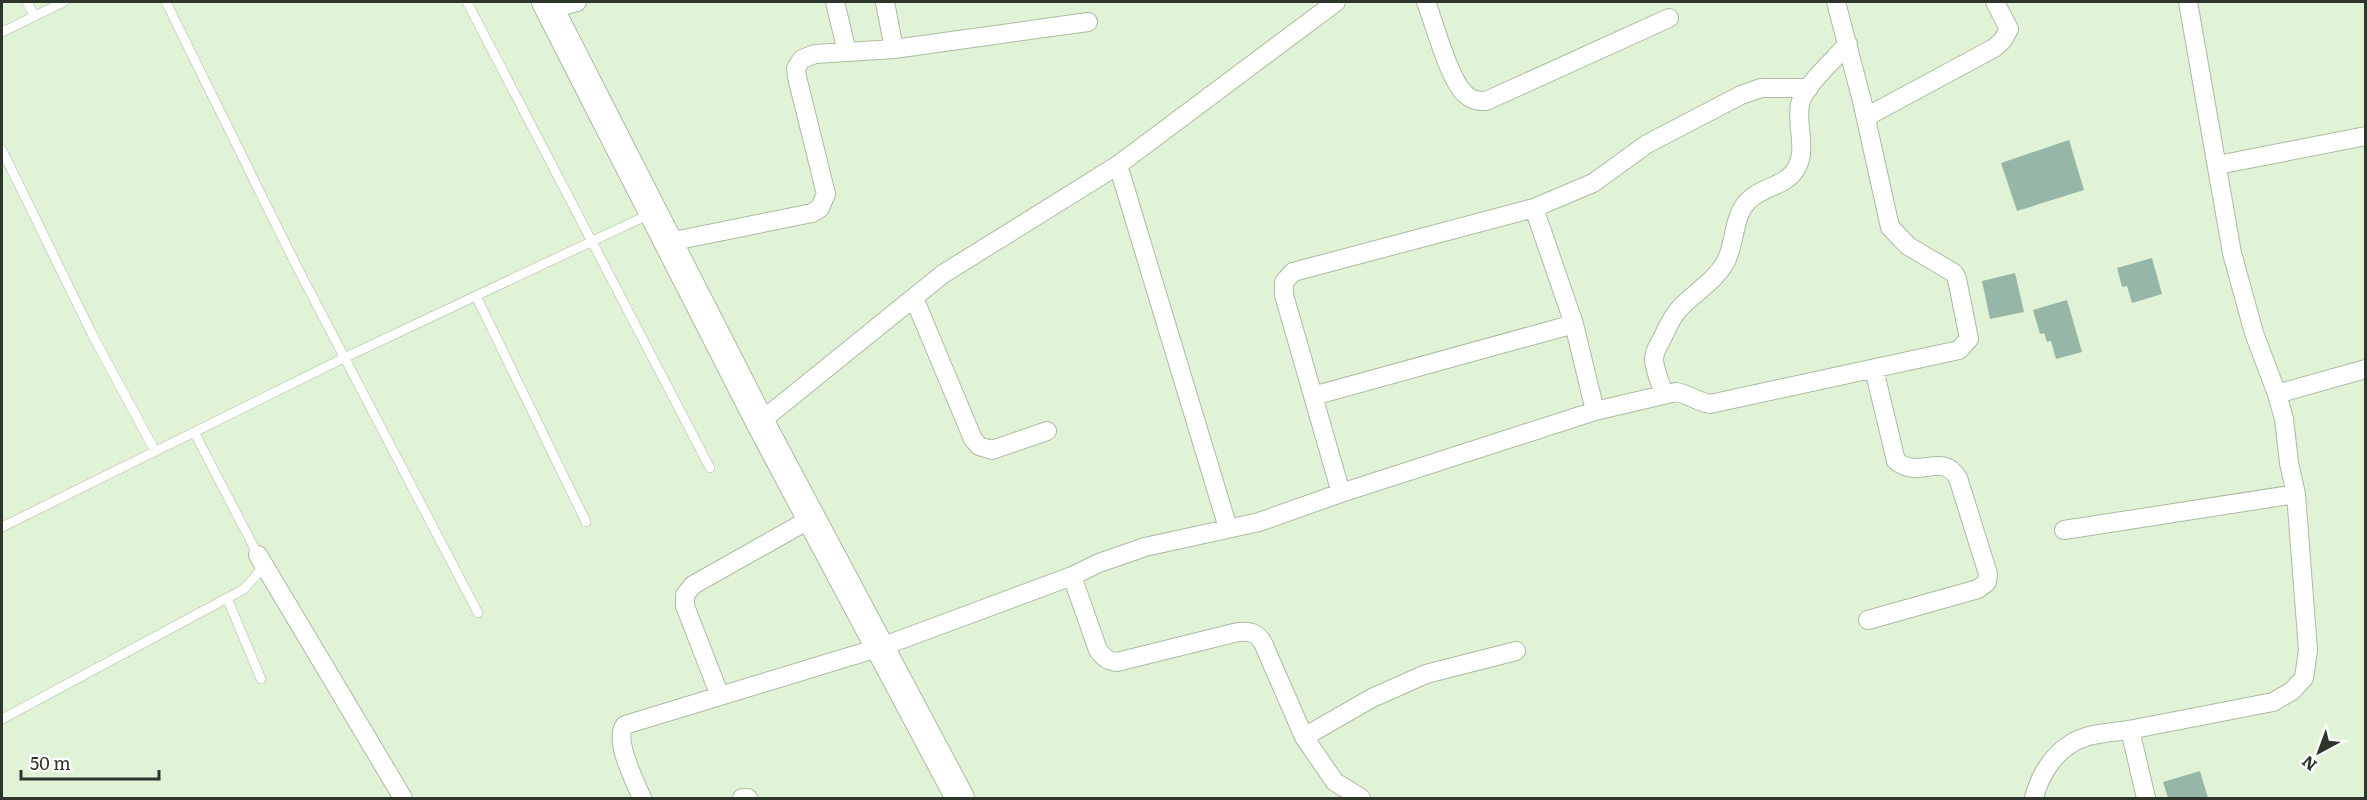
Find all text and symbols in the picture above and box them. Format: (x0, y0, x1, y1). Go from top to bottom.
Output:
north arrow (2289, 722, 2349, 782)
scale bar (21, 743, 159, 781)
text: 50 m (30, 749, 71, 776)
text: N (2296, 751, 2321, 778)

